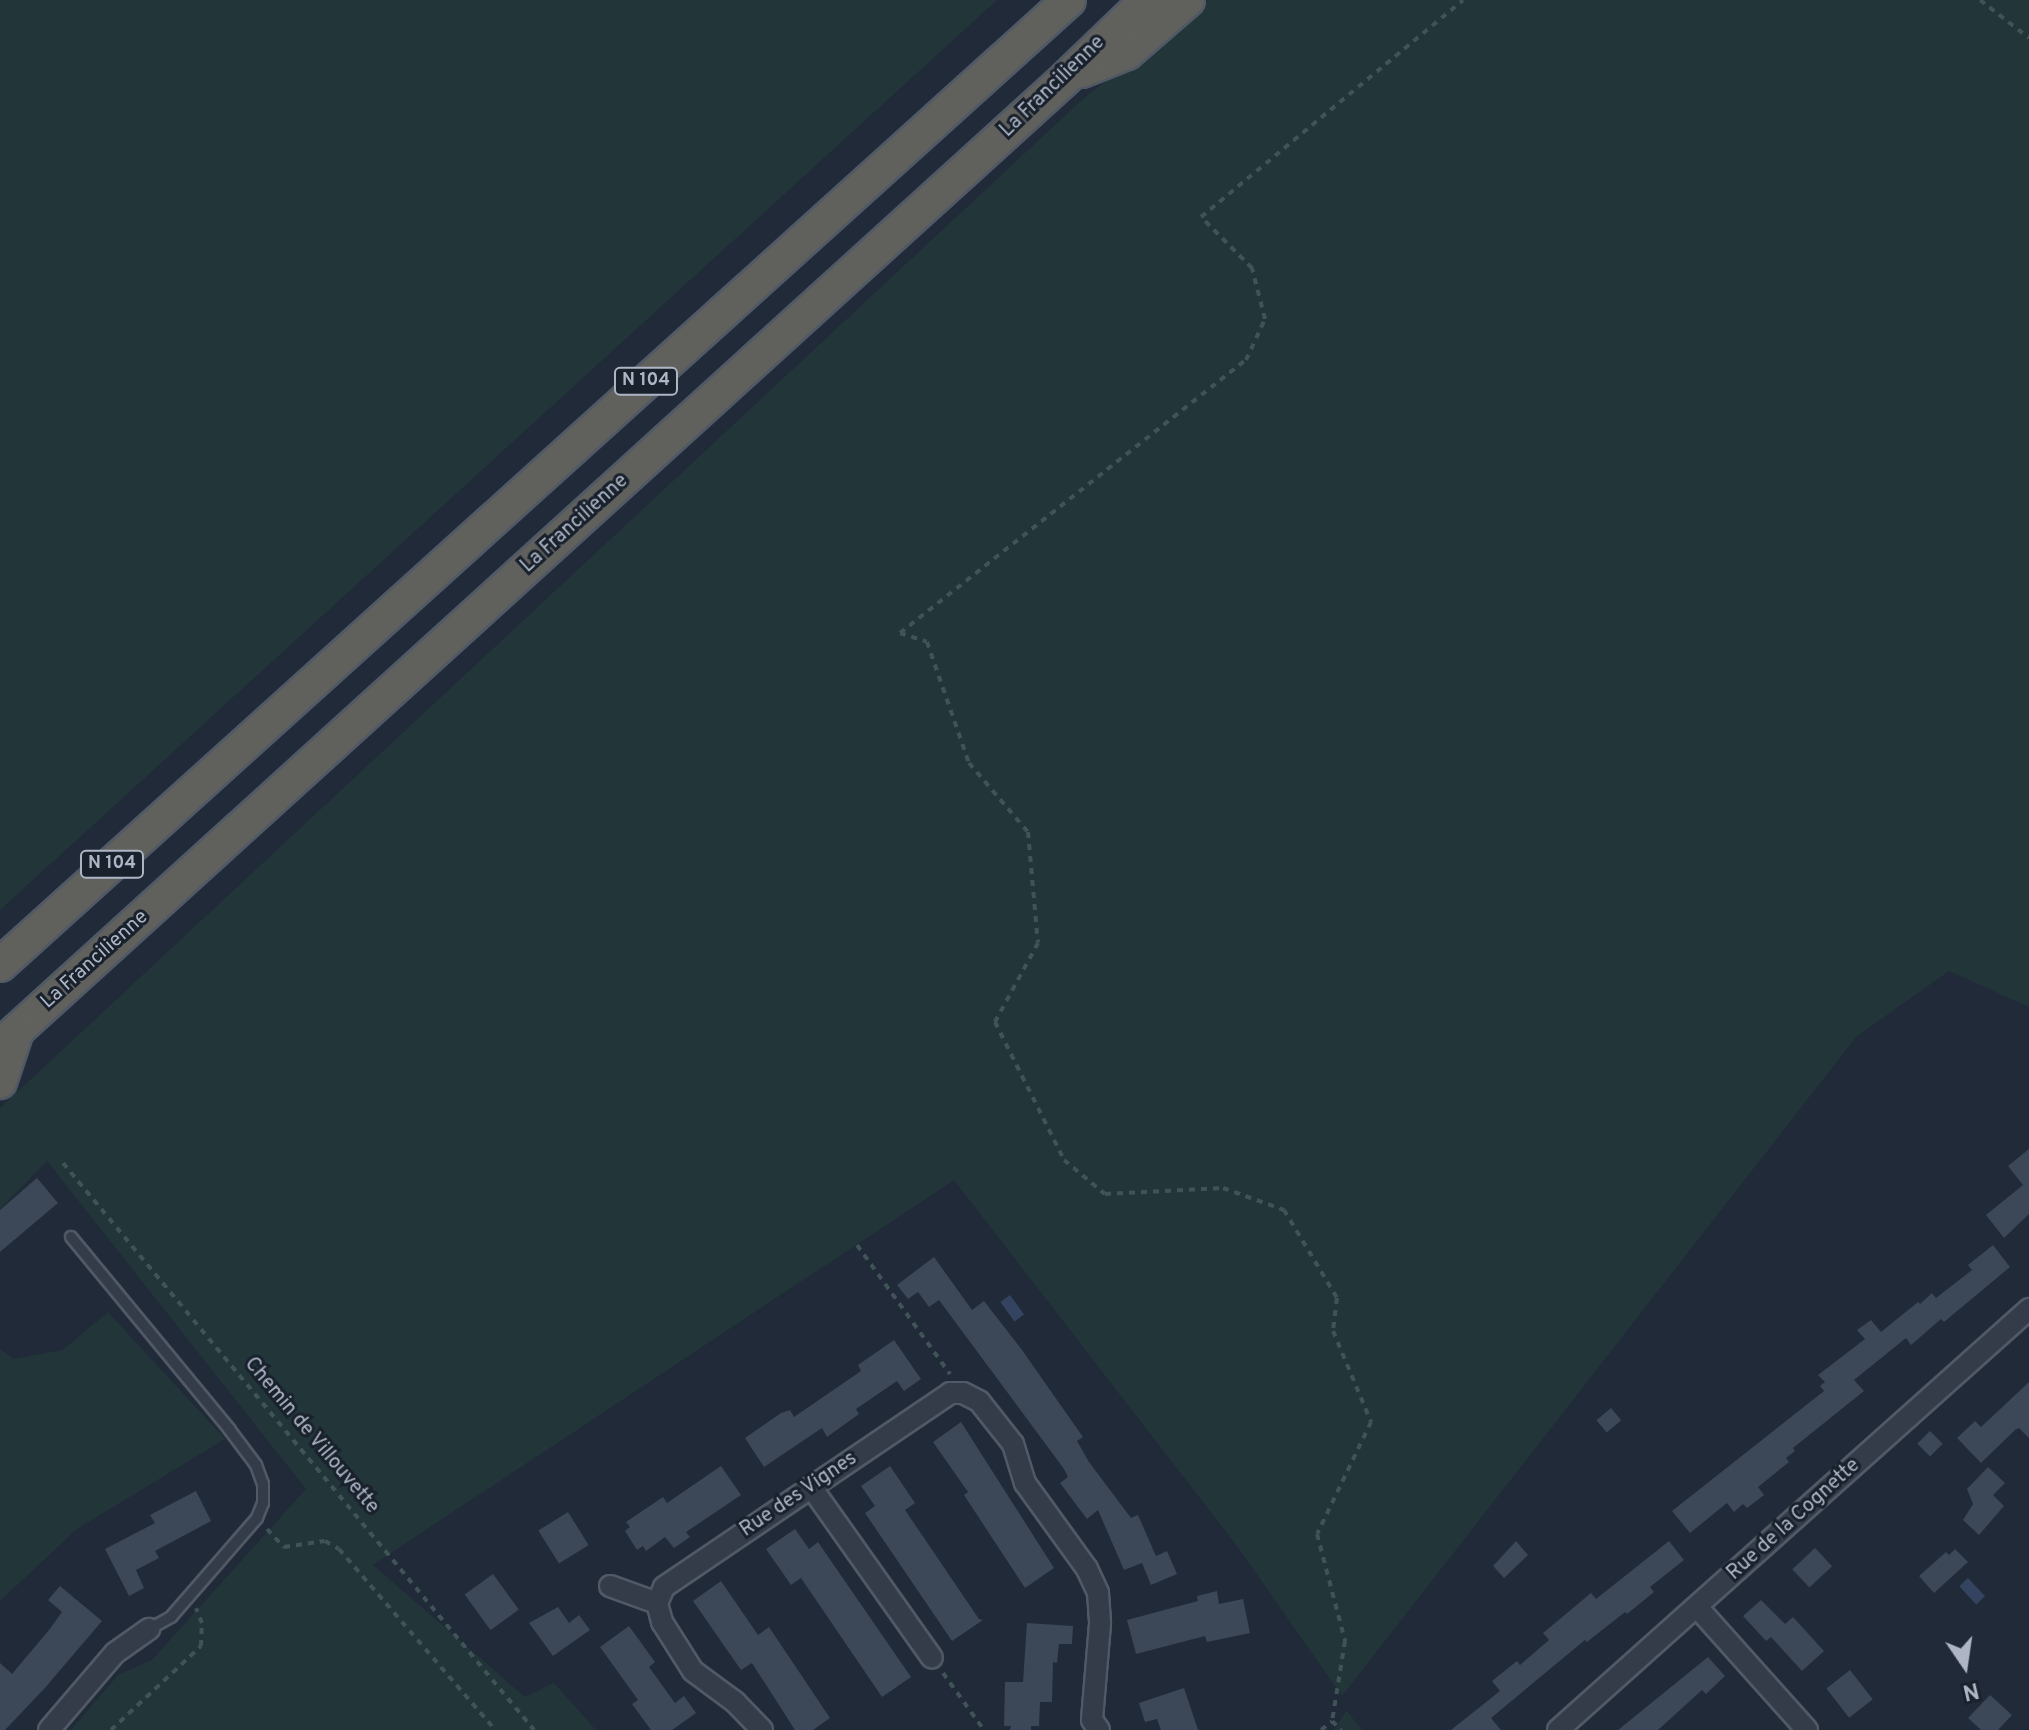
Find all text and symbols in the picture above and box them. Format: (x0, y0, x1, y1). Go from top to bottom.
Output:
street label: La Francilienne (996, 31, 1110, 143)
road number: N 104 (612, 367, 680, 395)
street label: La Francilienne (516, 470, 634, 578)
road number: N 104 (78, 850, 146, 878)
street label: La Francilienne (36, 906, 154, 1014)
street label: Chemin de Villouvette (238, 1353, 384, 1519)
street label: Rue des Vignes (736, 1447, 862, 1543)
street label: Rue de la Cognette (1723, 1454, 1865, 1586)
north arrow (1925, 1626, 2005, 1706)
text: N (1960, 1675, 1981, 1705)

